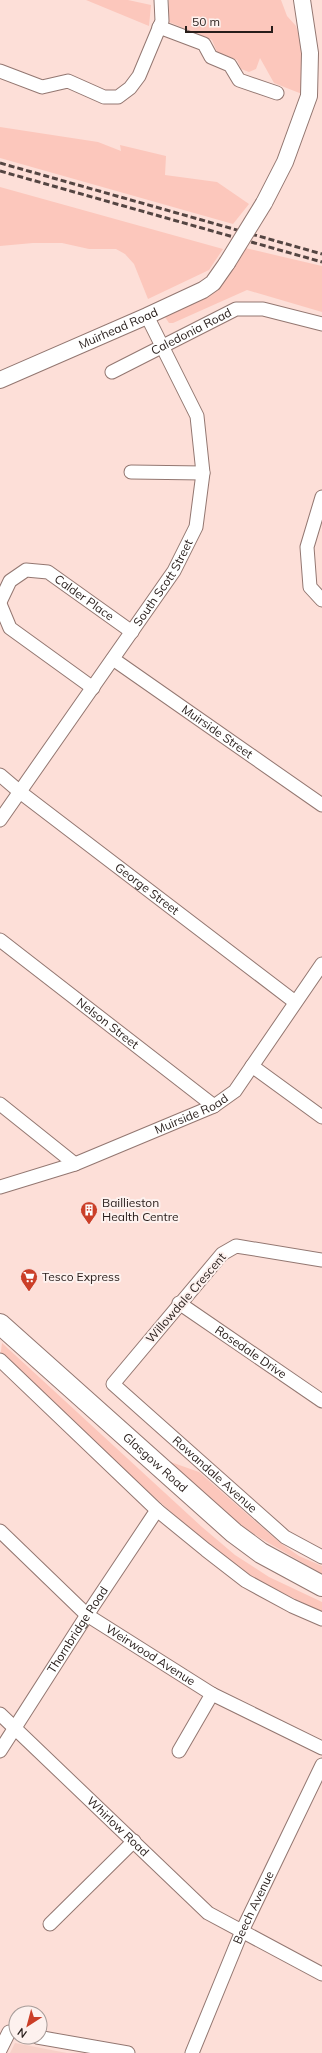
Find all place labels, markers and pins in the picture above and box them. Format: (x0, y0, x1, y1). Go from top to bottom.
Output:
place label: Baillieston Health Centre (102, 1195, 179, 1224)
building icon: Baillieston Health Centre (79, 1200, 99, 1225)
supermarket icon: Tesco Express (19, 1267, 39, 1292)
place label: Tesco Express (42, 1269, 120, 1284)

